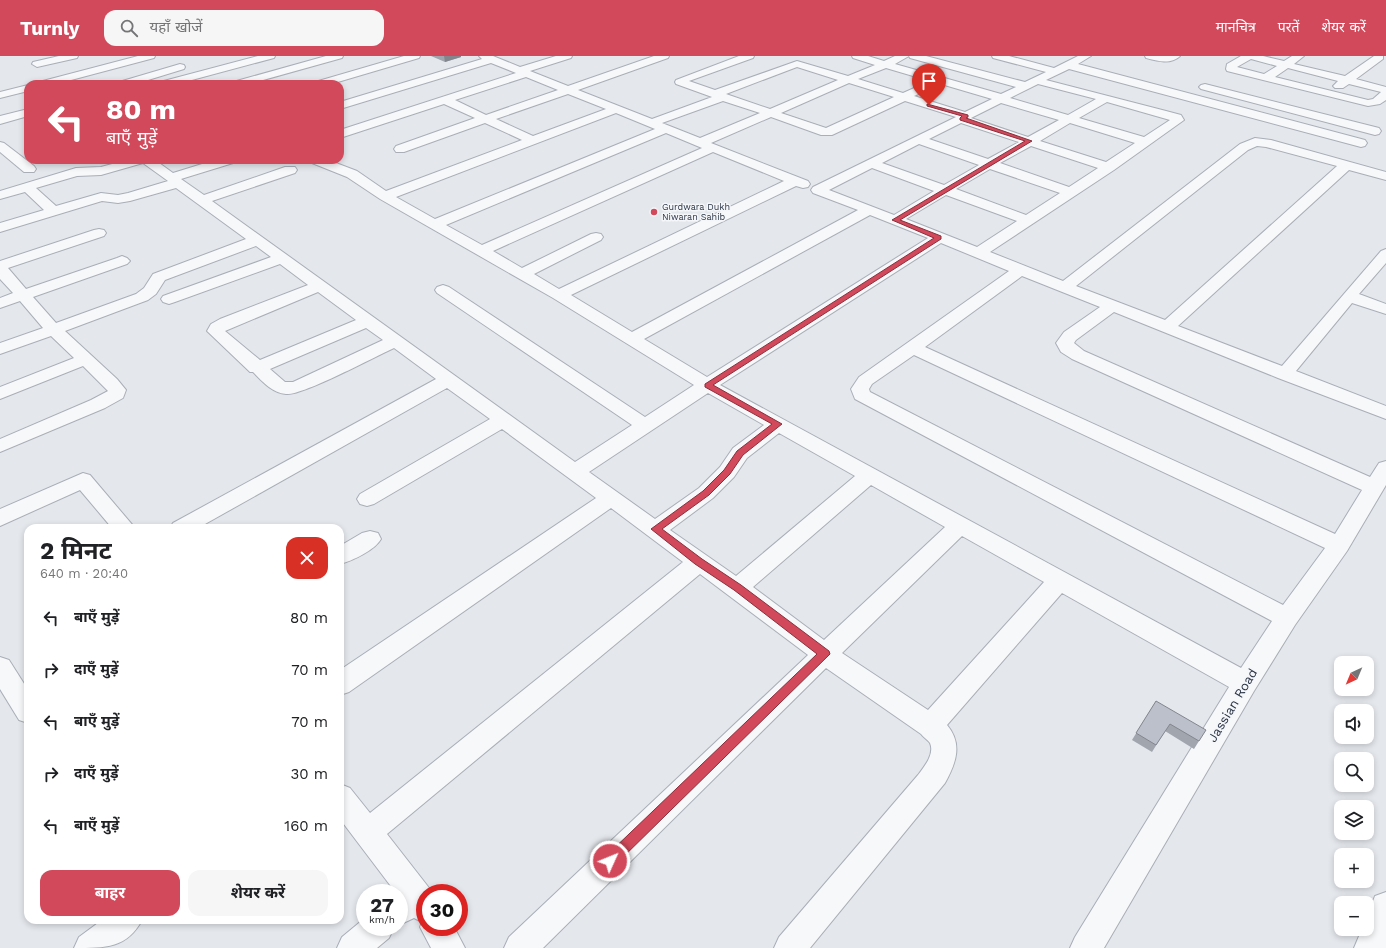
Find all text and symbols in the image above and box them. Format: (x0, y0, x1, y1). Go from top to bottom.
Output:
search box (104, 10, 384, 46)
text: Turnly (20, 17, 80, 40)
icon: search (118, 17, 140, 39)
text: यहाँ खोजें (150, 18, 203, 36)
text: मानचित्र (1216, 19, 1256, 35)
text: परतें (1278, 19, 1299, 35)
text: शेयर करें (1321, 19, 1366, 35)
pin (912, 64, 946, 105)
icon: arrive (918, 70, 940, 92)
text: 80 m (106, 93, 176, 126)
icon: left (40, 96, 92, 148)
text: बाएँ मुड़ें (106, 127, 157, 148)
place label: Gurdwara Dukh Niwaran Sahib (662, 202, 730, 222)
marker: Gurdwara Dukh Niwaran Sahib (649, 207, 659, 217)
text: 2 मिनट (40, 537, 112, 565)
button: close (286, 537, 328, 579)
text: 640 m · 20:40 (40, 566, 128, 581)
icon: left (40, 607, 62, 629)
text: बाएँ मुड़ें (74, 608, 119, 626)
text: 80 m (290, 609, 328, 627)
north arrow (1334, 656, 1374, 696)
map controls (1334, 656, 1374, 936)
icon: right (40, 659, 62, 681)
text: दाएँ मुड़ें (74, 660, 119, 678)
text: 70 m (291, 661, 328, 679)
street label: Jassian Road (1205, 666, 1260, 745)
button: sound (1334, 704, 1374, 744)
icon: left (40, 711, 62, 733)
text: बाएँ मुड़ें (74, 712, 119, 730)
text: 70 m (291, 713, 328, 731)
button: search (1334, 752, 1374, 792)
icon: right (40, 763, 62, 785)
text: दाएँ मुड़ें (74, 764, 119, 782)
text: 30 m (291, 765, 328, 783)
button: layers (1334, 800, 1374, 840)
icon: left (40, 815, 62, 837)
text: बाएँ मुड़ें (74, 816, 119, 834)
text: 160 m (284, 817, 328, 835)
position arrow (589, 840, 631, 882)
button: + (1334, 848, 1374, 888)
button: बाहर (40, 870, 180, 916)
button: शेयर करें (188, 870, 328, 916)
speed limit sign: 30 (416, 884, 468, 936)
text: 27 (370, 893, 394, 917)
button: − (1334, 896, 1374, 936)
text: km/h (369, 914, 395, 925)

